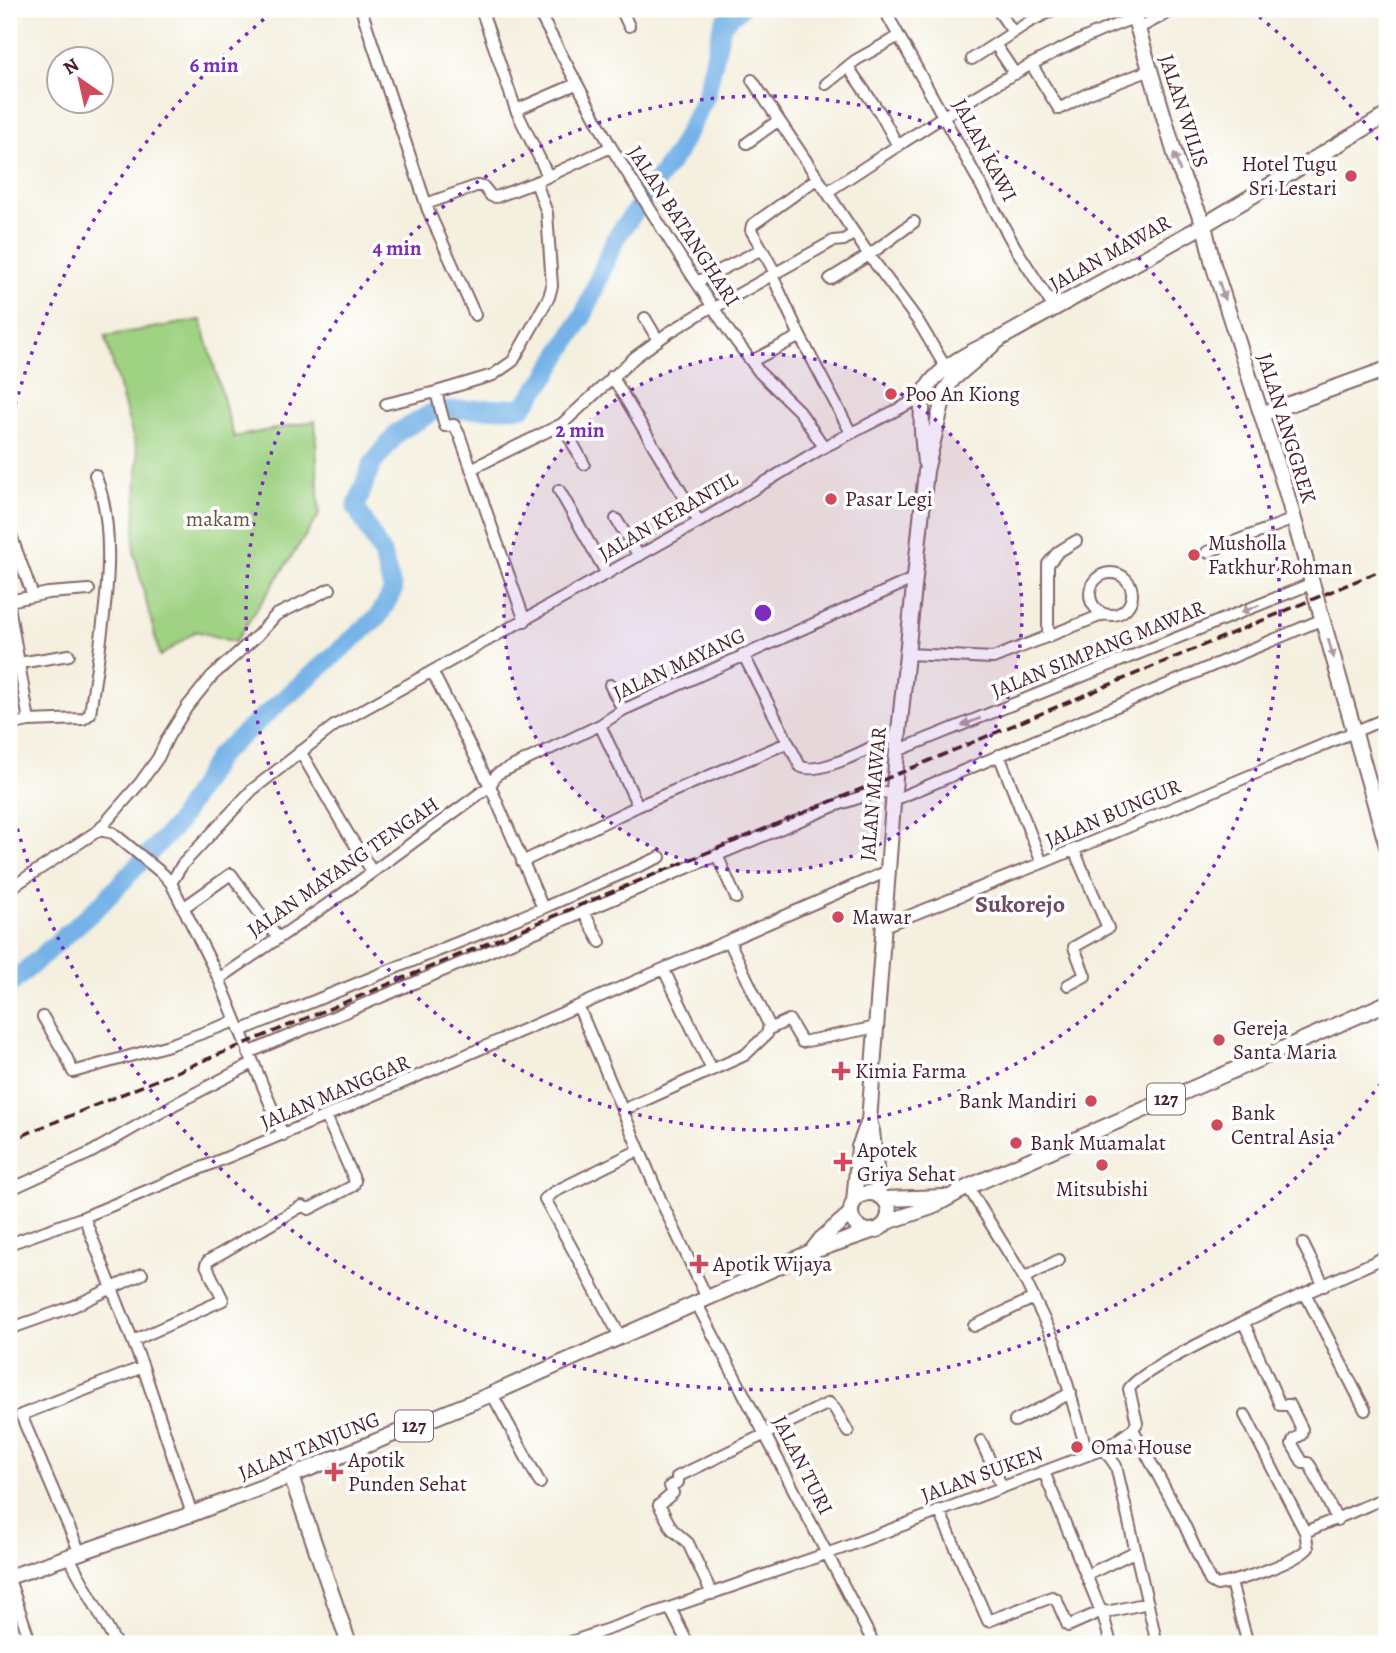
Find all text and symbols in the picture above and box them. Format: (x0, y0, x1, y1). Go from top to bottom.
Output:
north arrow (46, 46, 116, 116)
text: 6 min (190, 51, 239, 79)
street label: JALAN WILIS (1152, 51, 1216, 171)
text: N (58, 52, 84, 81)
street label: JALAN KAWI (946, 94, 1024, 206)
street label: JALAN BATANGHARI (621, 140, 747, 312)
place label: Hotel Tugu Sri Lestari (1241, 150, 1338, 202)
one-way arrow (1172, 151, 1182, 172)
marker: Hotel Tugu Sri Lestari (1343, 168, 1359, 184)
street label: JALAN MAWAR (1044, 208, 1176, 298)
text: 4 min (372, 234, 422, 262)
one-way arrow (1217, 280, 1227, 301)
street label: JALAN ANGGREK (1251, 350, 1323, 506)
place label: Poo An Kiong (905, 380, 1020, 408)
marker: Poo An Kiong (883, 386, 899, 402)
text: 2 min (555, 416, 605, 444)
street label: JALAN KERANTIL (593, 465, 743, 567)
place label: Pasar Legi (845, 485, 933, 513)
marker: Pasar Legi (823, 491, 839, 507)
park label: makam (186, 505, 250, 533)
place label: Musholla Fatkhur Rohman (1208, 529, 1352, 581)
marker: Musholla Fatkhur Rohman (1186, 547, 1202, 563)
street label: JALAN SIMPANG MAWAR (987, 593, 1209, 705)
centre of rings (751, 601, 775, 625)
one-way arrow (1239, 604, 1260, 615)
street label: JALAN MAYANG (608, 621, 750, 707)
one-way arrow (1327, 638, 1337, 659)
one-way arrow (960, 716, 981, 727)
street label: JALAN MAWAR (853, 726, 893, 862)
street label: JALAN BUNGUR (1041, 772, 1185, 854)
street label: JALAN MAYANG TENGAH (242, 790, 444, 944)
district label: Sukorejo (975, 888, 1065, 920)
place label: Mawar (852, 903, 911, 931)
marker: Mawar (830, 909, 846, 925)
place label: Gereja Santa Maria (1233, 1014, 1337, 1066)
marker: Gereja Santa Maria (1211, 1032, 1227, 1048)
street label: JALAN MANGGAR (256, 1048, 414, 1136)
place label: Kimia Farma (855, 1057, 967, 1085)
marker: Kimia Farma (833, 1063, 849, 1079)
road number: 127 (1147, 1084, 1185, 1114)
place label: Bank Mandiri (959, 1087, 1077, 1115)
marker: Bank Mandiri (1083, 1093, 1099, 1109)
place label: Bank Central Asia (1231, 1099, 1335, 1151)
marker: Bank Central Asia (1209, 1117, 1225, 1133)
place label: Bank Muamalat (1030, 1129, 1166, 1157)
marker: Bank Muamalat (1008, 1135, 1024, 1151)
place label: Apotek Griya Sehat (856, 1136, 956, 1188)
marker: Apotek Griya Sehat (835, 1154, 851, 1170)
marker: Mitsubishi (1094, 1157, 1110, 1173)
place label: Mitsubishi (1056, 1175, 1148, 1203)
place label: Apotik Wijaya (712, 1250, 832, 1278)
marker: Apotik Wijaya (691, 1256, 707, 1272)
street label: JALAN TANJUNG (234, 1405, 384, 1487)
road number: 127 (395, 1410, 433, 1442)
street label: JALAN TURI (766, 1411, 840, 1519)
place label: Oma House (1091, 1433, 1192, 1461)
street label: JALAN SUKEN (917, 1439, 1047, 1509)
marker: Oma House (1069, 1439, 1085, 1455)
place label: Apotik Punden Sehat (347, 1446, 467, 1498)
marker: Apotik Punden Sehat (326, 1464, 342, 1480)

